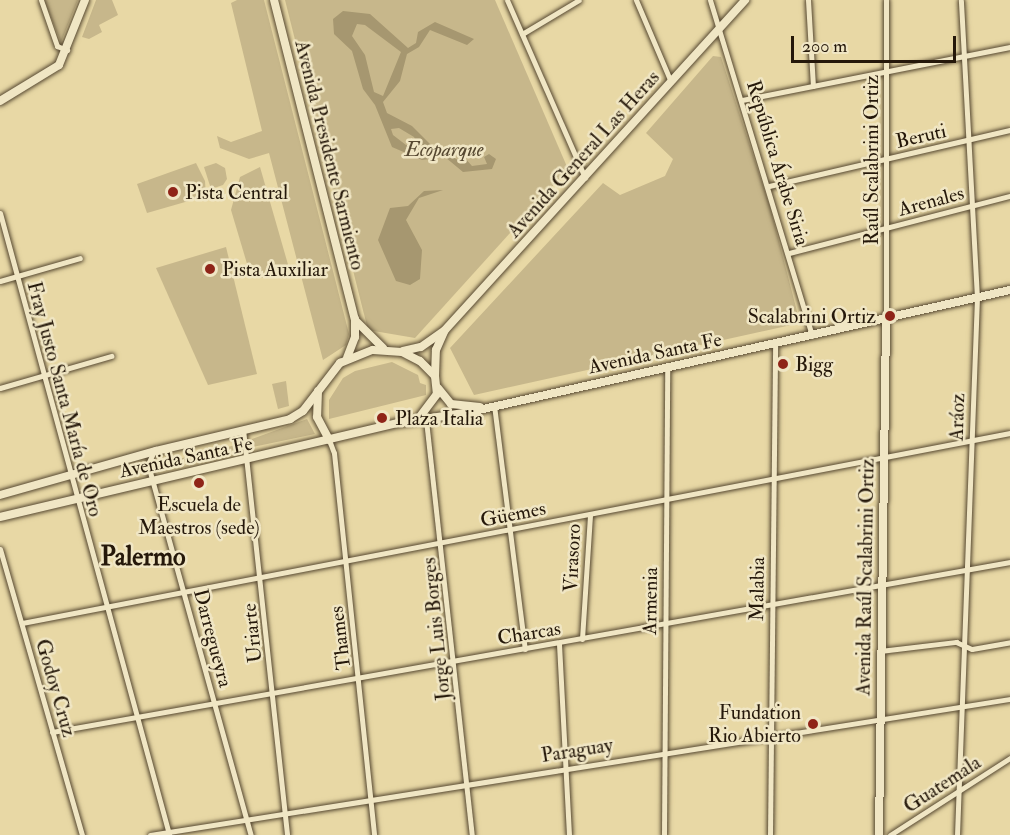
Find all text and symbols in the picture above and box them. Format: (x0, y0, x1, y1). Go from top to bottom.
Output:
scale bar (794, 24, 959, 62)
text: 200 m (802, 35, 847, 58)
street label: Avenida Presidente Sarmiento (290, 38, 370, 272)
street label: Avenida General Las Heras (502, 66, 664, 242)
street label: Raúl Scalabrini Ortiz (859, 75, 883, 245)
street label: República Árabe Siria (741, 77, 815, 249)
street label: Beruti (893, 119, 949, 153)
park label: Ecoparque (405, 137, 483, 161)
place label: Pista Central (185, 180, 288, 204)
street label: Arenales (895, 181, 967, 221)
marker: Pista Central (166, 185, 180, 199)
place label: Pista Auxiliar (222, 257, 328, 281)
marker: Pista Auxiliar (203, 262, 217, 276)
street label: Fray Justo Santa María de Oro (22, 279, 108, 519)
place label: Scalabrini Ortiz (748, 304, 876, 328)
marker: Scalabrini Ortiz (881, 307, 899, 325)
street label: Avenida Santa Fe (586, 327, 724, 379)
place label: Bigg (795, 352, 833, 376)
marker: Bigg (776, 357, 790, 371)
street label: Aráoz (944, 393, 970, 441)
place label: Plaza Italia (395, 406, 483, 430)
marker: Plaza Italia (373, 409, 391, 427)
street label: Avenida Santa Fe (117, 431, 255, 483)
street label: Avenida Raúl Scalabrini Ortiz (851, 458, 879, 696)
marker: Escuela de Maestros (sede) (192, 476, 206, 490)
place label: Escuela de Maestros (sede) (138, 492, 260, 539)
street label: Güemes (478, 496, 548, 532)
street label: Virasoro (558, 523, 586, 593)
district label: Palermo (101, 542, 185, 574)
street label: Jorge Luis Borges (417, 556, 455, 702)
street label: Malabia (744, 557, 770, 621)
street label: Armenia (637, 567, 663, 635)
street label: Darregueyra (188, 586, 238, 690)
street label: Uriarte (237, 602, 267, 664)
street label: Thames (324, 605, 356, 671)
street label: Charcas (496, 616, 562, 650)
street label: Godoy Cruz (31, 636, 81, 740)
place label: Fundation Rio Abierto (708, 700, 801, 747)
marker: Fundation Rio Abierto (806, 717, 820, 731)
street label: Paraguay (539, 732, 615, 768)
street label: Guatemala (899, 750, 985, 818)

